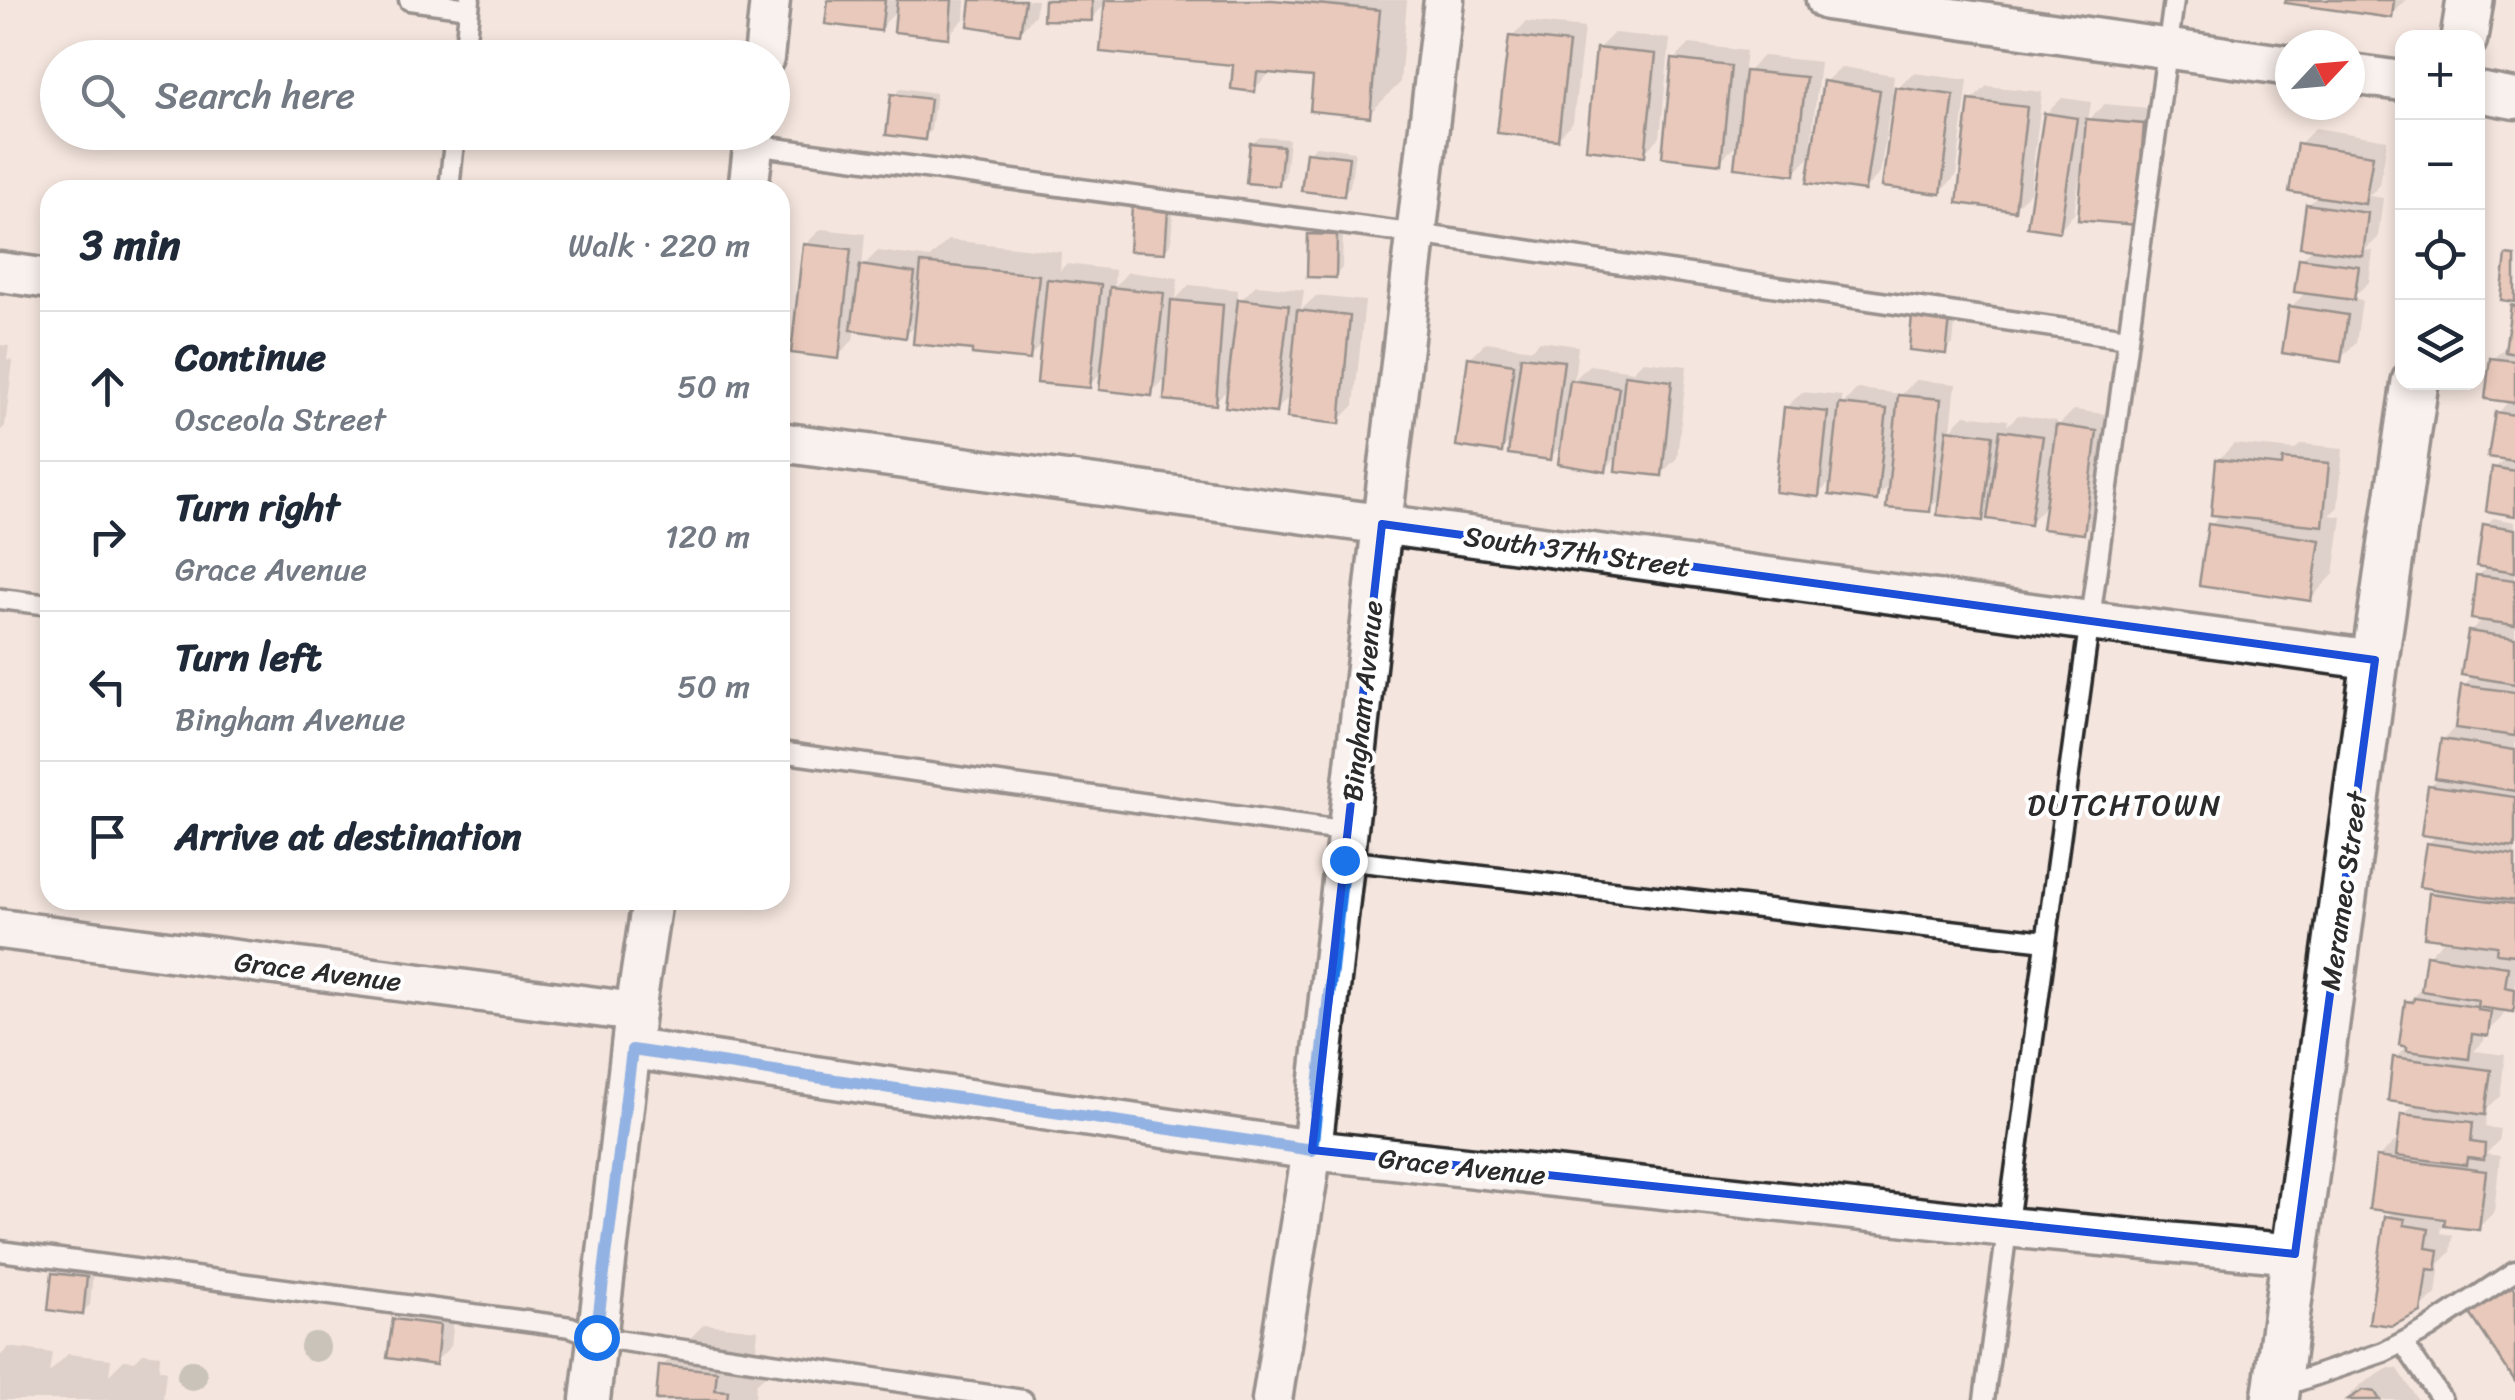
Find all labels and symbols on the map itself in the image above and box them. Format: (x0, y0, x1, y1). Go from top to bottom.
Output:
north arrow (2275, 30, 2365, 120)
street label: South 37th Street (1461, 511, 1693, 592)
street label: Bingham Avenue (1328, 598, 1397, 804)
district label: DUTCHTOWN (2027, 778, 2223, 832)
street label: Meramec Street (2305, 787, 2382, 994)
route end (1322, 838, 1368, 884)
street label: Grace Avenue (232, 937, 404, 1006)
street label: Grace Avenue (1376, 1133, 1548, 1200)
route start (574, 1315, 620, 1361)

